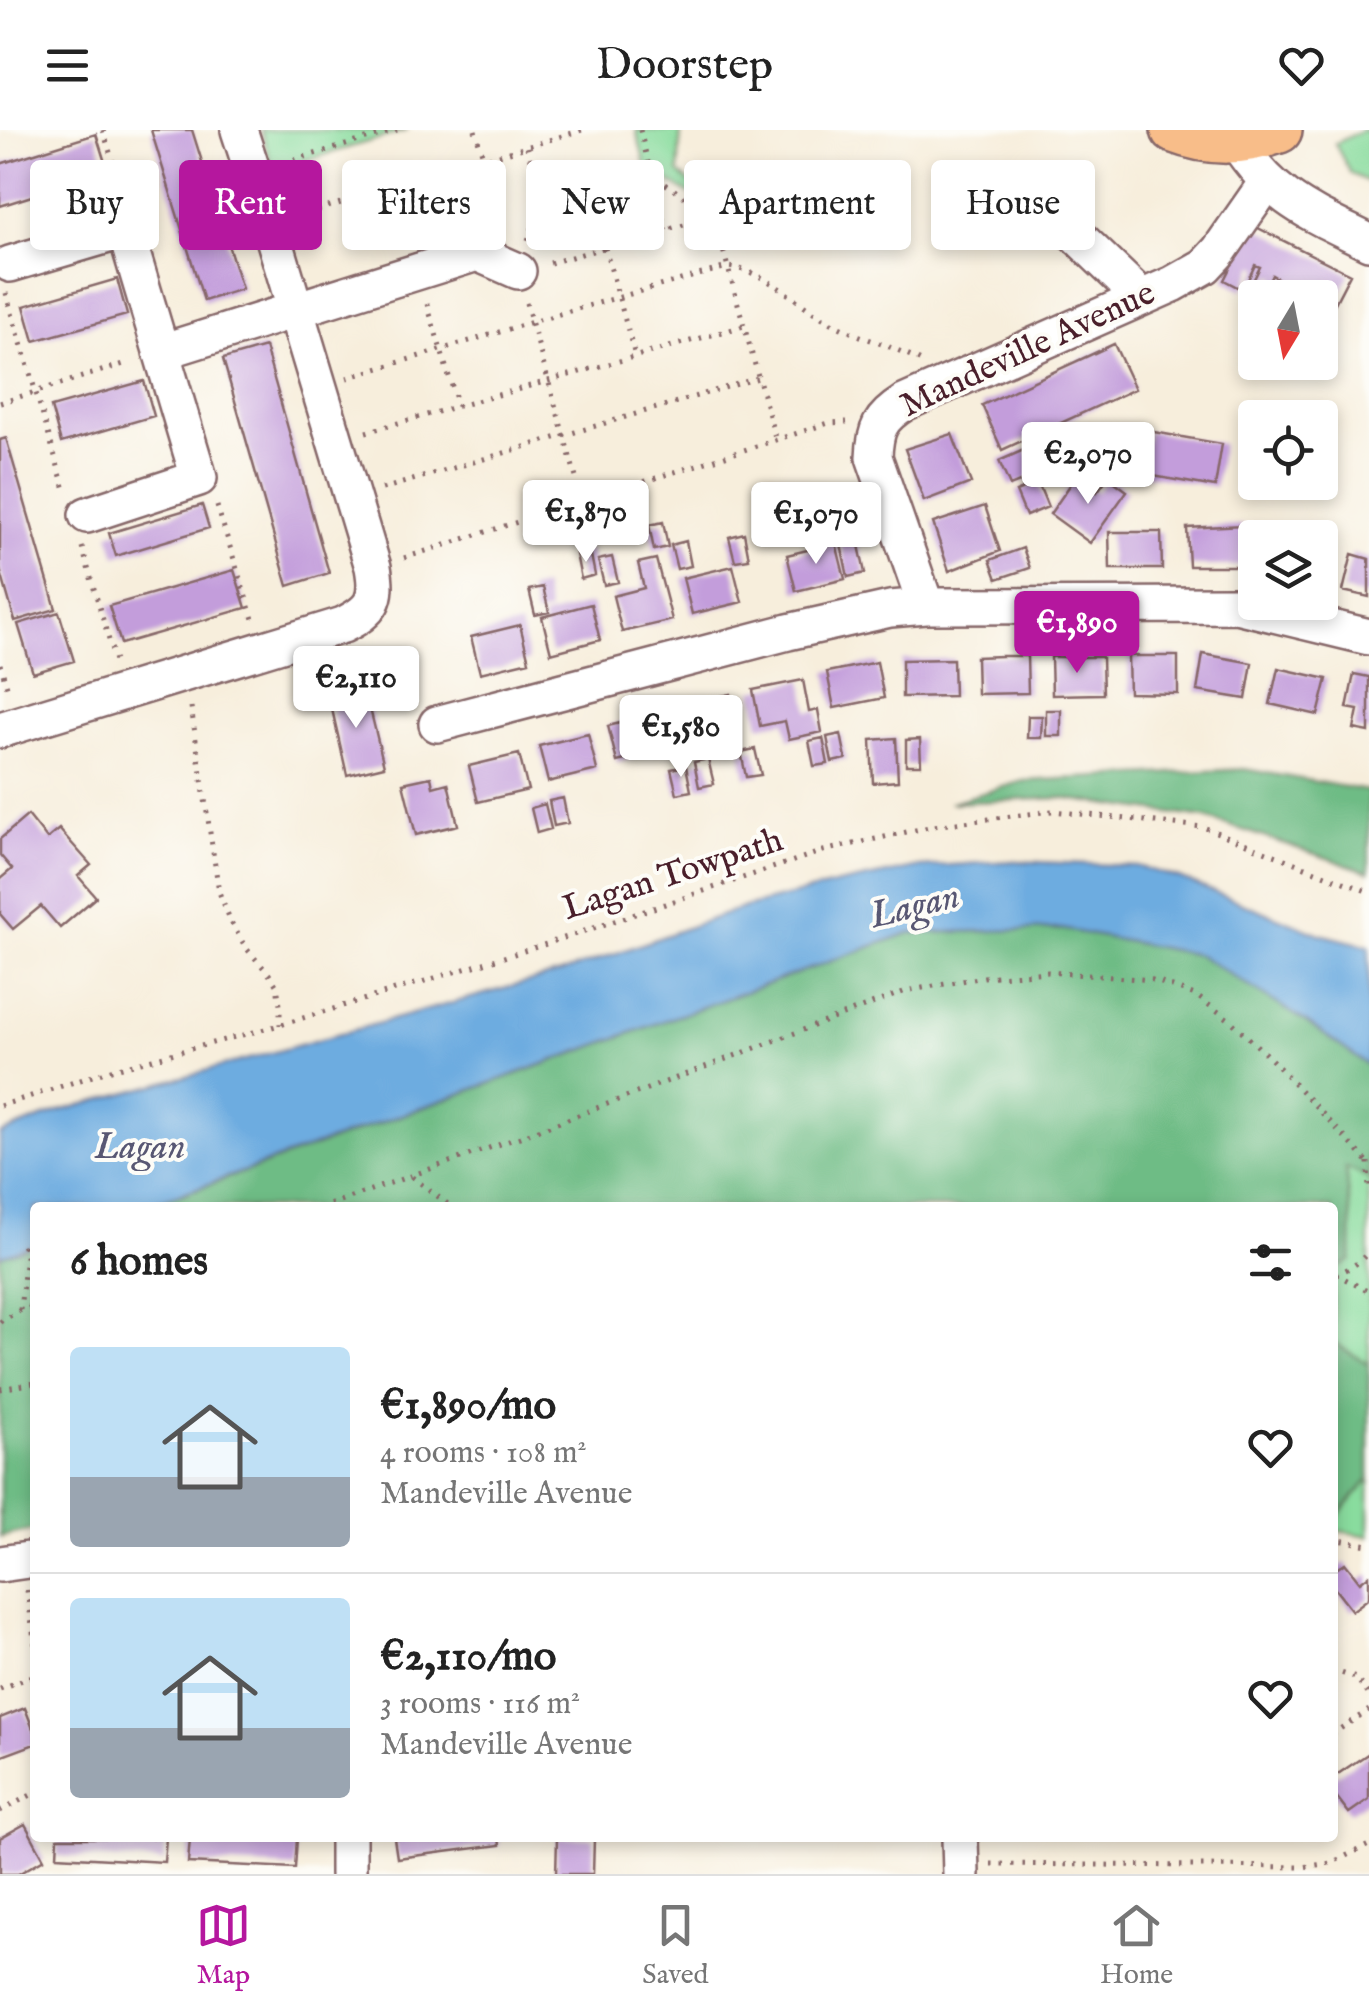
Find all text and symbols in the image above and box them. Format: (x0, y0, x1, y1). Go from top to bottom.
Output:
text: Doorstep (596, 37, 773, 94)
icon: menu (40, 38, 95, 93)
icon: heart (1274, 38, 1329, 93)
chip: Buy (30, 160, 159, 250)
chip: Rent (179, 160, 322, 250)
chip: Filters (342, 160, 506, 250)
chip: New (526, 160, 664, 250)
chip: Apartment (684, 160, 911, 250)
chip: House (931, 160, 1095, 250)
street label: Mandeville Avenue (893, 271, 1163, 429)
north arrow (1238, 280, 1338, 380)
map controls (1238, 280, 1338, 620)
button: locate (1238, 400, 1338, 500)
pin: €2,070 (1007, 422, 1169, 507)
text: €2,070 (1044, 434, 1132, 475)
pin: €1,870 (505, 480, 667, 565)
pin: €1,070 (735, 482, 897, 567)
text: €1,870 (545, 492, 627, 533)
text: €1,070 (773, 494, 859, 535)
button: layers (1238, 520, 1338, 620)
pin: €1,890 (996, 591, 1158, 676)
text: €1,890 (1036, 603, 1118, 644)
pin: €2,110 (275, 646, 437, 731)
text: €2,110 (315, 658, 397, 699)
pin: €1,580 (600, 695, 762, 780)
text: €1,580 (641, 707, 721, 748)
street label: Lagan Towpath (557, 818, 789, 932)
water label: Lagan (864, 873, 965, 942)
water label: Lagan (93, 1124, 186, 1172)
icon: filters (1243, 1235, 1298, 1290)
text: 6 homes (70, 1236, 208, 1289)
text: €1,890/mo (380, 1380, 556, 1433)
icon: home (150, 1387, 270, 1507)
icon: heart (1243, 1420, 1298, 1475)
text: 4 rooms · 108 m² (380, 1433, 587, 1474)
text: Mandeville Avenue (380, 1474, 632, 1515)
text: €2,110/mo (380, 1631, 556, 1684)
icon: home (150, 1638, 270, 1758)
icon: heart (1243, 1671, 1298, 1726)
text: 3 rooms · 116 m² (380, 1684, 580, 1725)
text: Mandeville Avenue (380, 1725, 632, 1766)
tab: Map (196, 1898, 251, 1993)
tab: Saved (642, 1898, 709, 1993)
tab: Home (1100, 1898, 1173, 1993)

